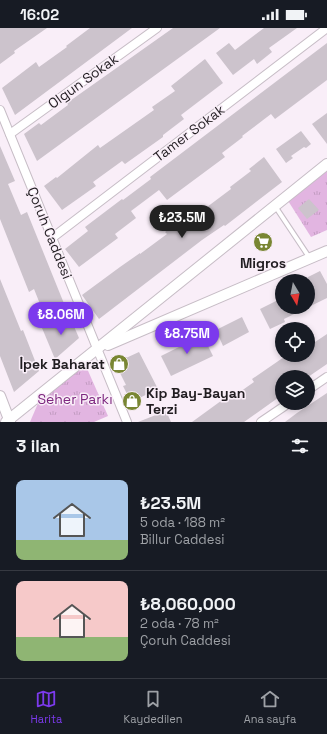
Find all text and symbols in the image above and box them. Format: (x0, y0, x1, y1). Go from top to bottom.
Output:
text: 16:02 (20, 5, 59, 24)
street label: Olgun Sokak (44, 49, 122, 113)
street label: Tamer Sokak (150, 100, 229, 166)
street label: Çoruh Caddesi (23, 184, 77, 282)
pin: ₺23.5M (149, 205, 215, 239)
text: ₺23.5M (159, 209, 205, 226)
supermarket icon: Migros (252, 231, 274, 253)
place label: Migros (240, 254, 286, 272)
north arrow (275, 274, 315, 314)
map controls (275, 274, 315, 410)
pin: ₺8.06M (28, 302, 94, 336)
text: ₺8.06M (37, 306, 85, 323)
pin: ₺8.75M (154, 321, 220, 355)
button: locate (275, 322, 315, 362)
text: ₺8.75M (164, 325, 210, 342)
shop icon: İpek Baharat (108, 353, 130, 375)
place label: İpek Baharat (19, 355, 105, 373)
button: layers (275, 370, 315, 410)
place label: Kip Bay-Bayan Terzi (146, 384, 245, 418)
park label: Seher Parkı (37, 390, 113, 408)
shop icon: Kip Bay-Bayan Terzi (121, 390, 143, 412)
text: 3 ilan (16, 435, 60, 457)
icon: filters (289, 435, 311, 457)
text: ₺23.5M (140, 492, 201, 514)
icon: home (48, 496, 96, 544)
text: 5 oda · 188 m² (140, 514, 225, 531)
text: Billur Caddesi (140, 531, 224, 548)
text: ₺8,060,000 (140, 593, 236, 615)
icon: home (48, 597, 96, 645)
text: 2 oda · 78 m² (140, 615, 219, 632)
text: Çoruh Caddesi (140, 632, 231, 649)
tab: Harita (31, 688, 62, 726)
tab: Kaydedilen (124, 688, 183, 726)
tab: Ana sayfa (244, 688, 296, 726)

